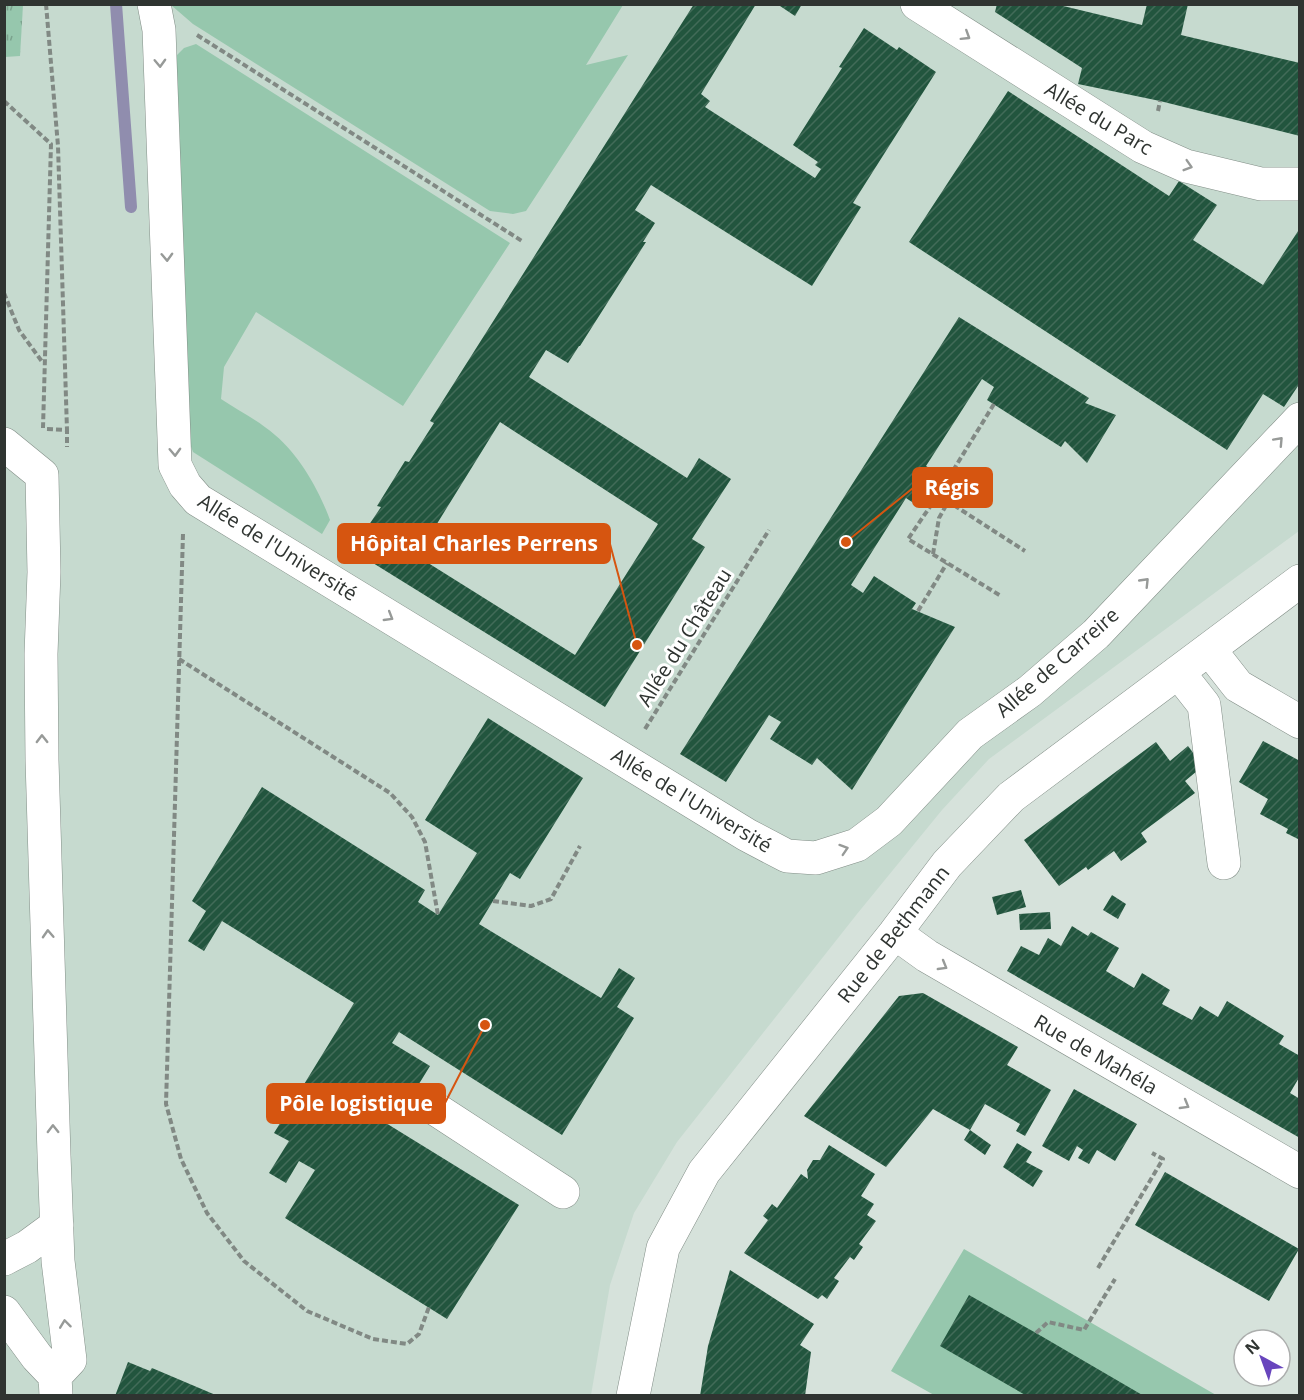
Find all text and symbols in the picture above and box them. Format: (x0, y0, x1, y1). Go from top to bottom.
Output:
one-way arrow (960, 28, 970, 40)
one-way arrow (154, 58, 166, 67)
street label: Allée du Parc (1040, 75, 1158, 161)
one-way arrow (1182, 159, 1193, 171)
one-way arrow (161, 253, 174, 262)
one-way arrow (1272, 437, 1283, 448)
one-way arrow (168, 448, 181, 457)
callout: Régis (913, 468, 992, 507)
text: Régis (925, 473, 979, 501)
street label: Allée de l'Université (193, 487, 363, 607)
callout: Hôpital Charles Perrens (338, 524, 610, 563)
text: Hôpital Charles Perrens (350, 529, 598, 557)
street label: Allée du Château (631, 563, 737, 711)
one-way arrow (1138, 579, 1149, 589)
street label: Allée de Carreire (990, 601, 1124, 723)
one-way arrow (383, 609, 393, 621)
one-way arrow (36, 735, 48, 744)
street label: Allée de l'Université (607, 741, 777, 859)
one-way arrow (838, 844, 849, 857)
street label: Rue de Bethmann (831, 860, 955, 1008)
one-way arrow (42, 930, 55, 939)
one-way arrow (937, 958, 947, 970)
street label: Rue de Mahéla (1029, 1008, 1163, 1100)
callout: Pôle logistique (267, 1084, 445, 1123)
text: Pôle logistique (279, 1089, 433, 1117)
one-way arrow (1179, 1098, 1189, 1110)
one-way arrow (47, 1125, 59, 1134)
one-way arrow (59, 1319, 72, 1328)
north arrow (1232, 1328, 1292, 1388)
text: N (1240, 1334, 1264, 1359)

